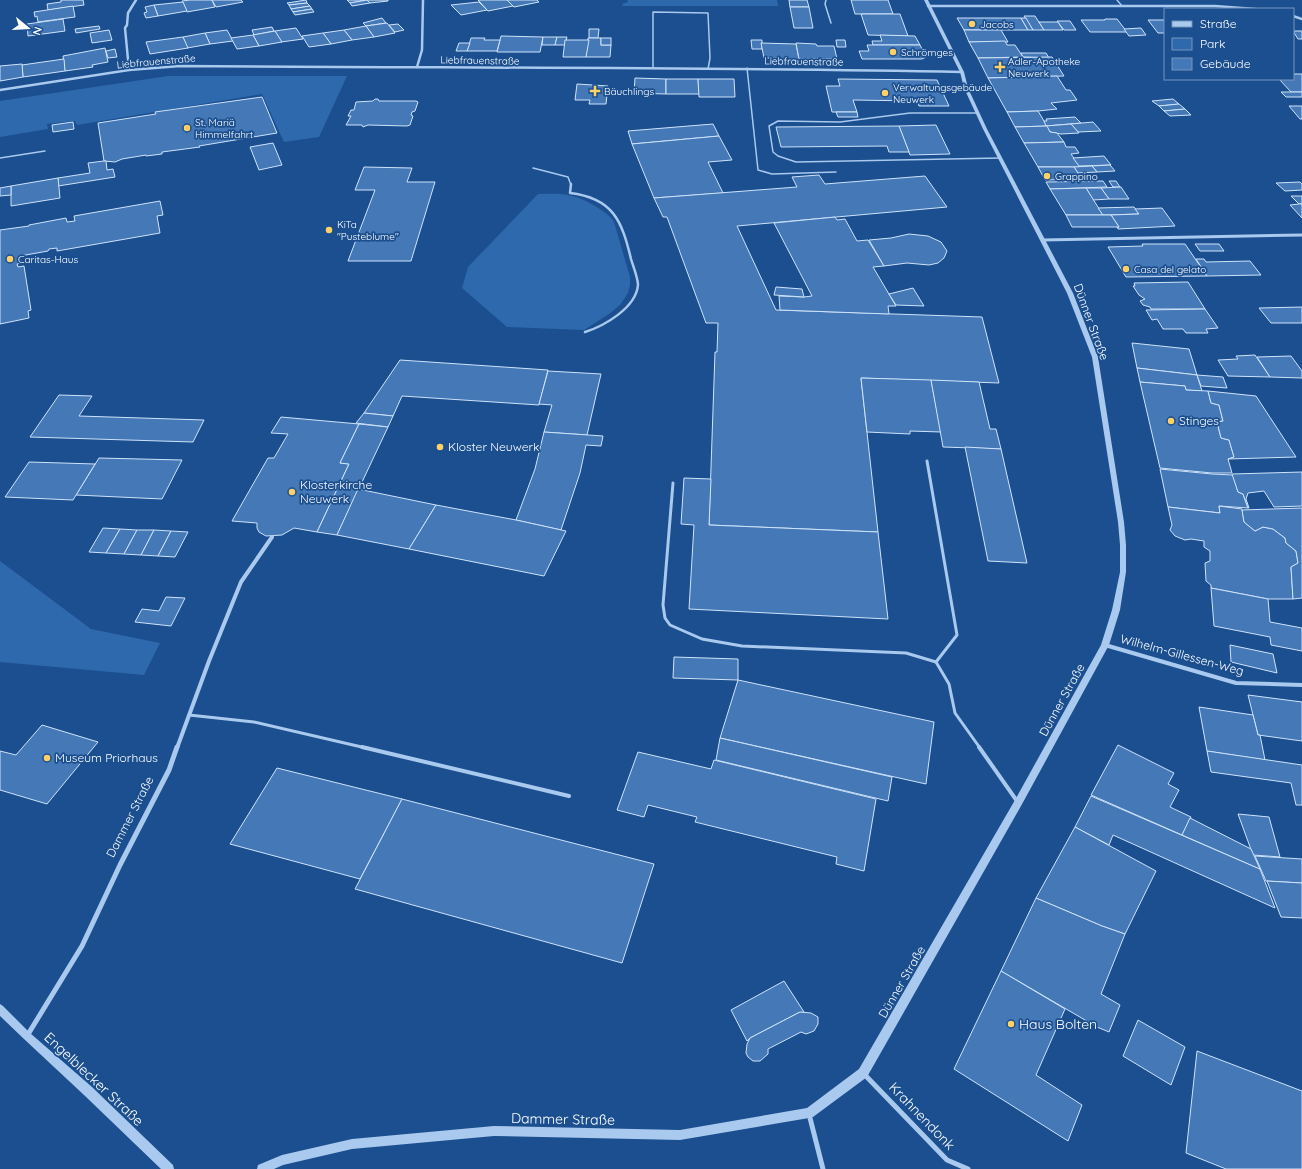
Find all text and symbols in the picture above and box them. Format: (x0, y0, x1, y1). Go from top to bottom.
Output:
north arrow (8, 8, 48, 48)
legend (1164, 8, 1294, 80)
text: Straße (1200, 16, 1237, 31)
place label: Jacobs (980, 18, 1014, 31)
marker: Jacobs (967, 19, 977, 29)
text: N (30, 25, 45, 37)
text: Park (1200, 36, 1225, 51)
place label: Schrömges (901, 46, 953, 59)
marker: Schrömges (888, 47, 898, 57)
street label: Liebfrauenstraße (116, 52, 196, 71)
street label: Liebfrauenstraße (440, 53, 520, 68)
street label: Liebfrauenstraße (764, 54, 844, 69)
place label: Adler-Apotheke Neuwerk (1008, 55, 1081, 80)
text: Gebäude (1200, 56, 1251, 71)
marker: Adler-Apotheke Neuwerk (995, 62, 1005, 72)
place label: Verwaltungsgebäude Neuwerk (893, 81, 992, 106)
marker: Bäuchlings (589, 85, 601, 97)
place label: Bäuchlings (604, 85, 654, 98)
marker: Verwaltungsgebäude Neuwerk (880, 88, 890, 98)
place label: St. Mariä Himmelfahrt (195, 116, 254, 141)
marker: St. Mariä Himmelfahrt (182, 123, 192, 133)
place label: Grappino (1055, 170, 1098, 183)
marker: Grappino (1042, 171, 1052, 181)
place label: KiTa "Pusteblume" (337, 218, 399, 243)
marker: KiTa "Pusteblume" (324, 225, 334, 235)
place label: Caritas-Haus (18, 253, 78, 266)
marker: Caritas-Haus (5, 254, 15, 264)
place label: Casa del gelato (1134, 263, 1206, 276)
marker: Casa del gelato (1121, 264, 1131, 274)
street label: Dünner Straße (1071, 281, 1112, 362)
place label: Stinges (1179, 413, 1219, 428)
marker: Stinges (1166, 416, 1176, 426)
place label: Kloster Neuwerk (448, 439, 540, 454)
marker: Kloster Neuwerk (435, 442, 445, 452)
place label: Klosterkirche Neuwerk (300, 477, 372, 506)
marker: Klosterkirche Neuwerk (287, 487, 297, 497)
street label: Wilhelm-Gillessen-Weg (1119, 631, 1246, 678)
street label: Dünner Straße (1035, 661, 1088, 739)
place label: Museum Priorhaus (55, 750, 158, 765)
marker: Museum Priorhaus (42, 753, 52, 763)
street label: Dammer Straße (103, 773, 157, 860)
street label: Dünner Straße (875, 943, 928, 1020)
place label: Haus Bolten (1019, 1015, 1097, 1033)
marker: Haus Bolten (1006, 1019, 1016, 1029)
street label: Engelblecker Straße (41, 1028, 148, 1130)
street label: Krahnendonk (885, 1078, 959, 1154)
street label: Dammer Straße (511, 1109, 615, 1129)

